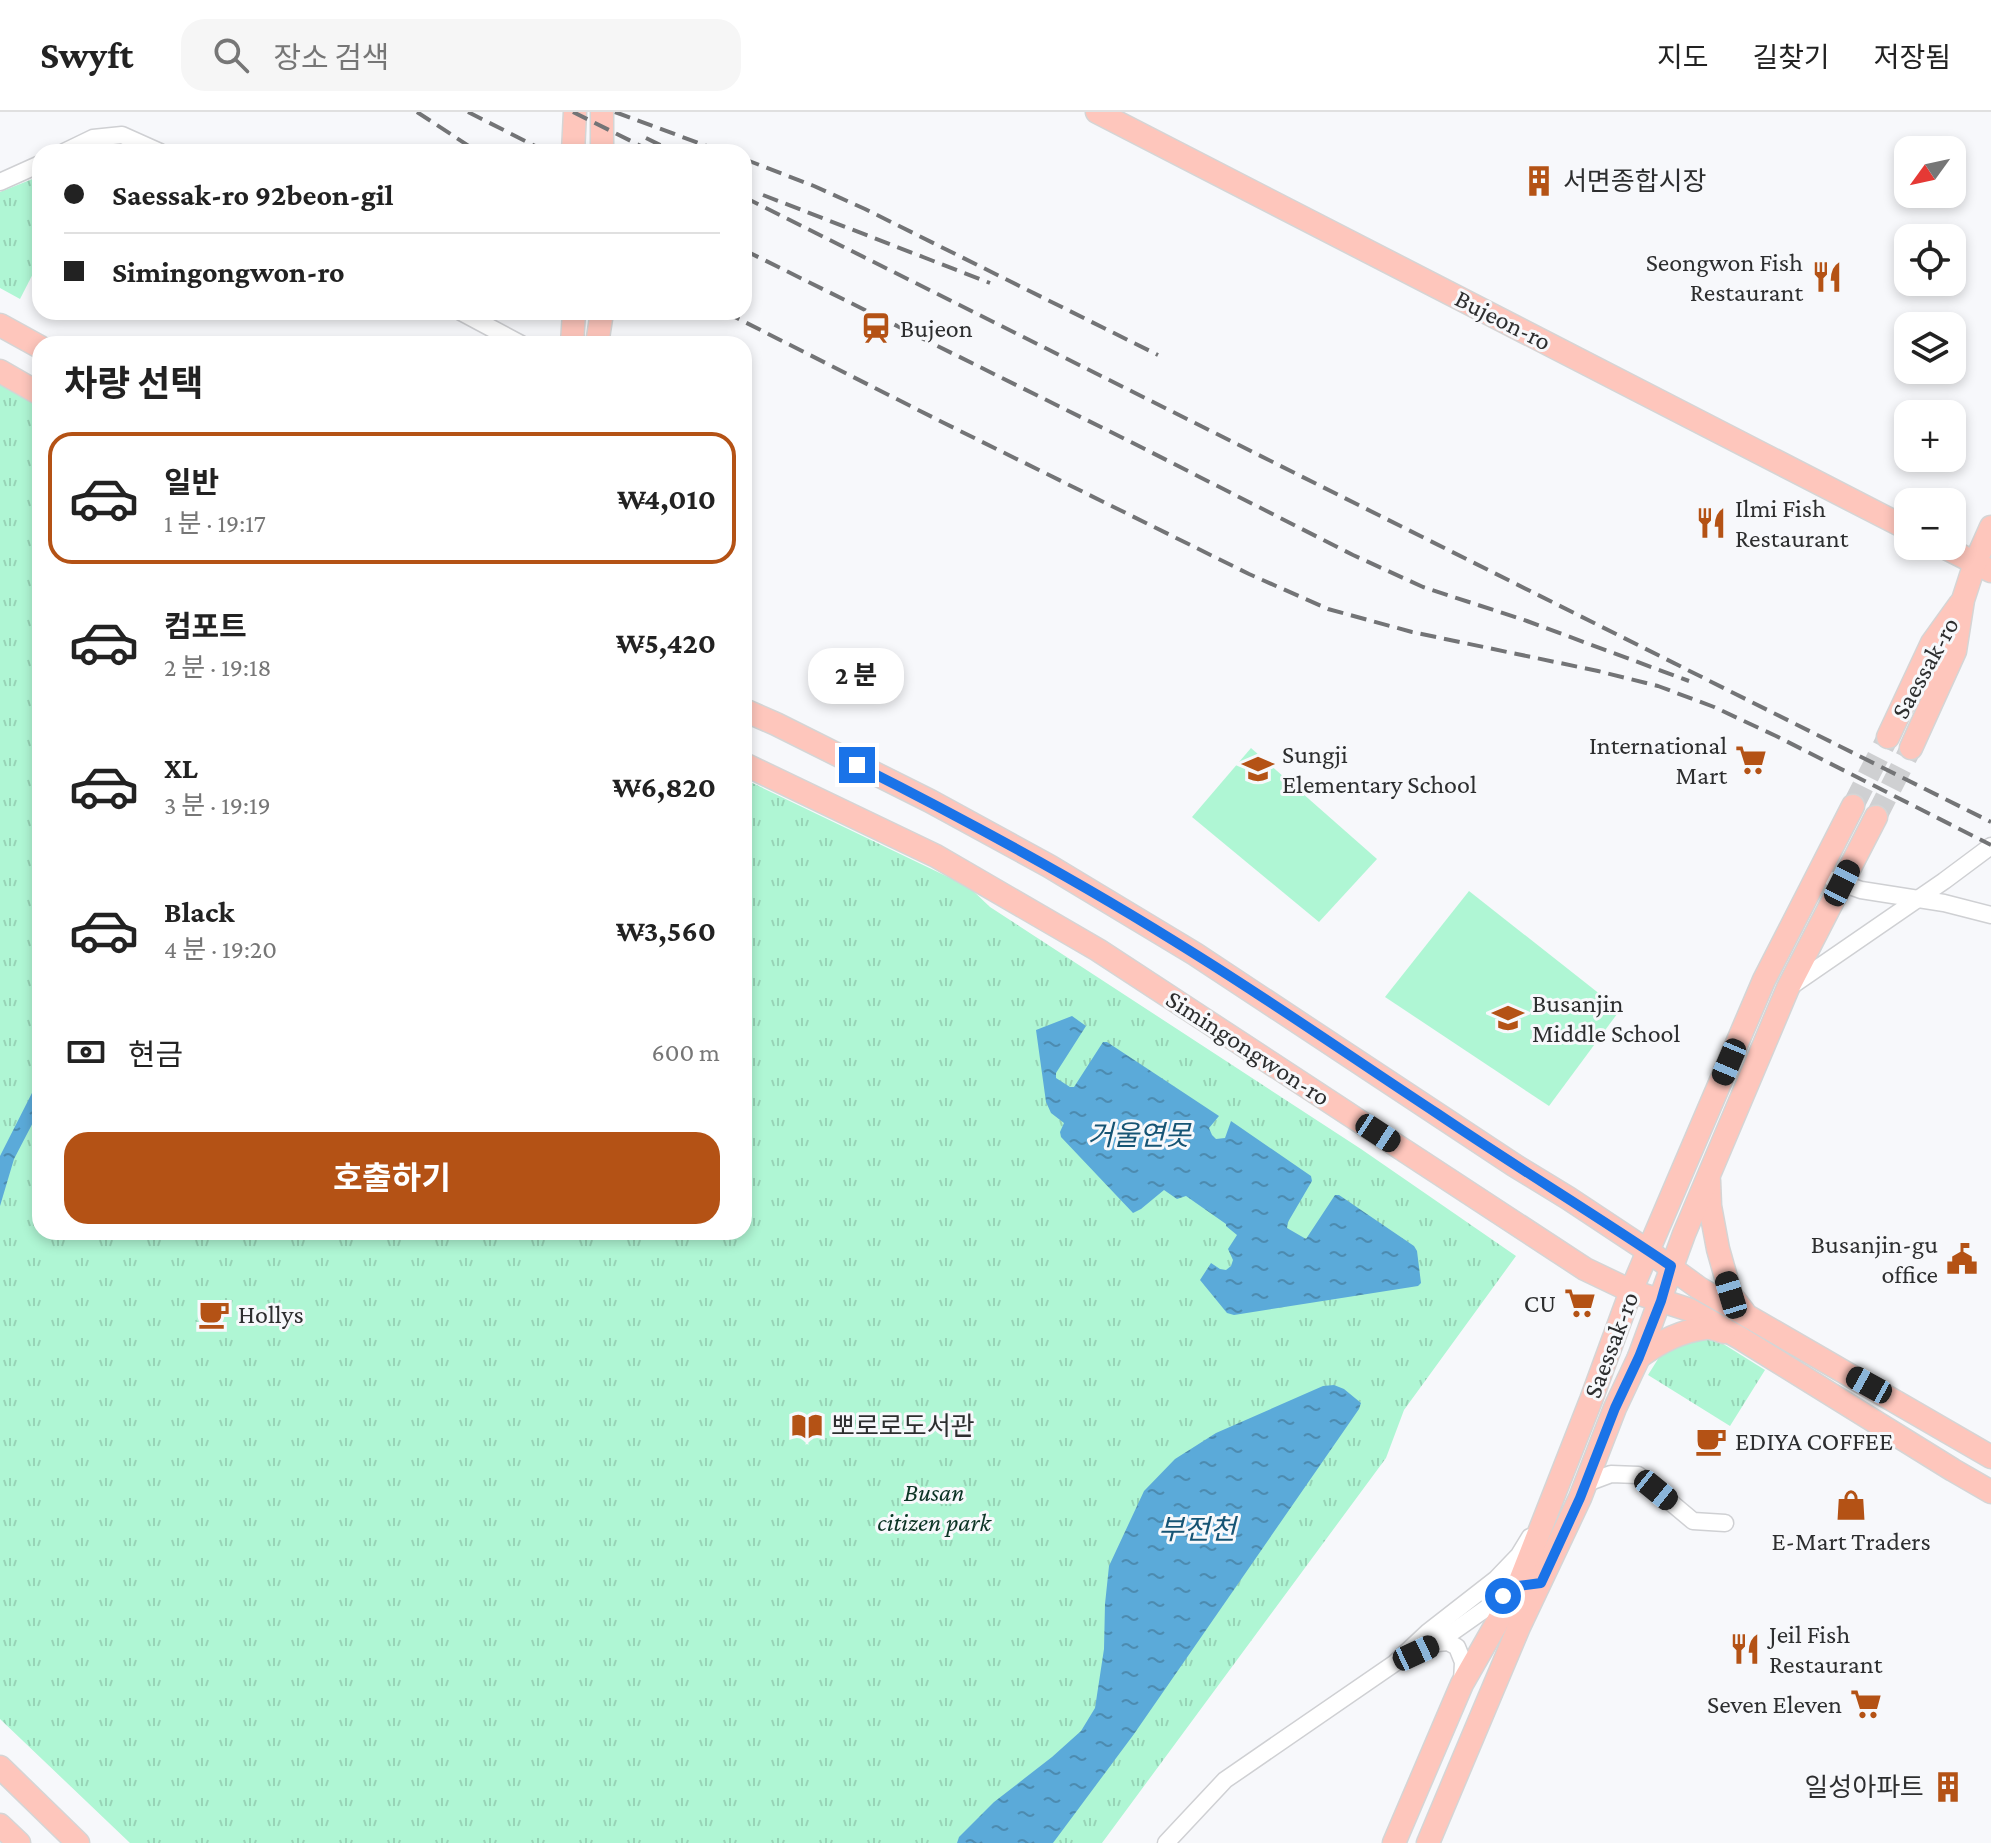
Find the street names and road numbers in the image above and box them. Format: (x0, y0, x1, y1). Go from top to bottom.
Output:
street label: Bujeon-ro (1450, 284, 1556, 356)
street label: Saessak-ro (1885, 612, 1965, 724)
street label: Simingongwon-ro (1161, 984, 1335, 1112)
street label: Saessak-ro (1577, 1288, 1645, 1402)

